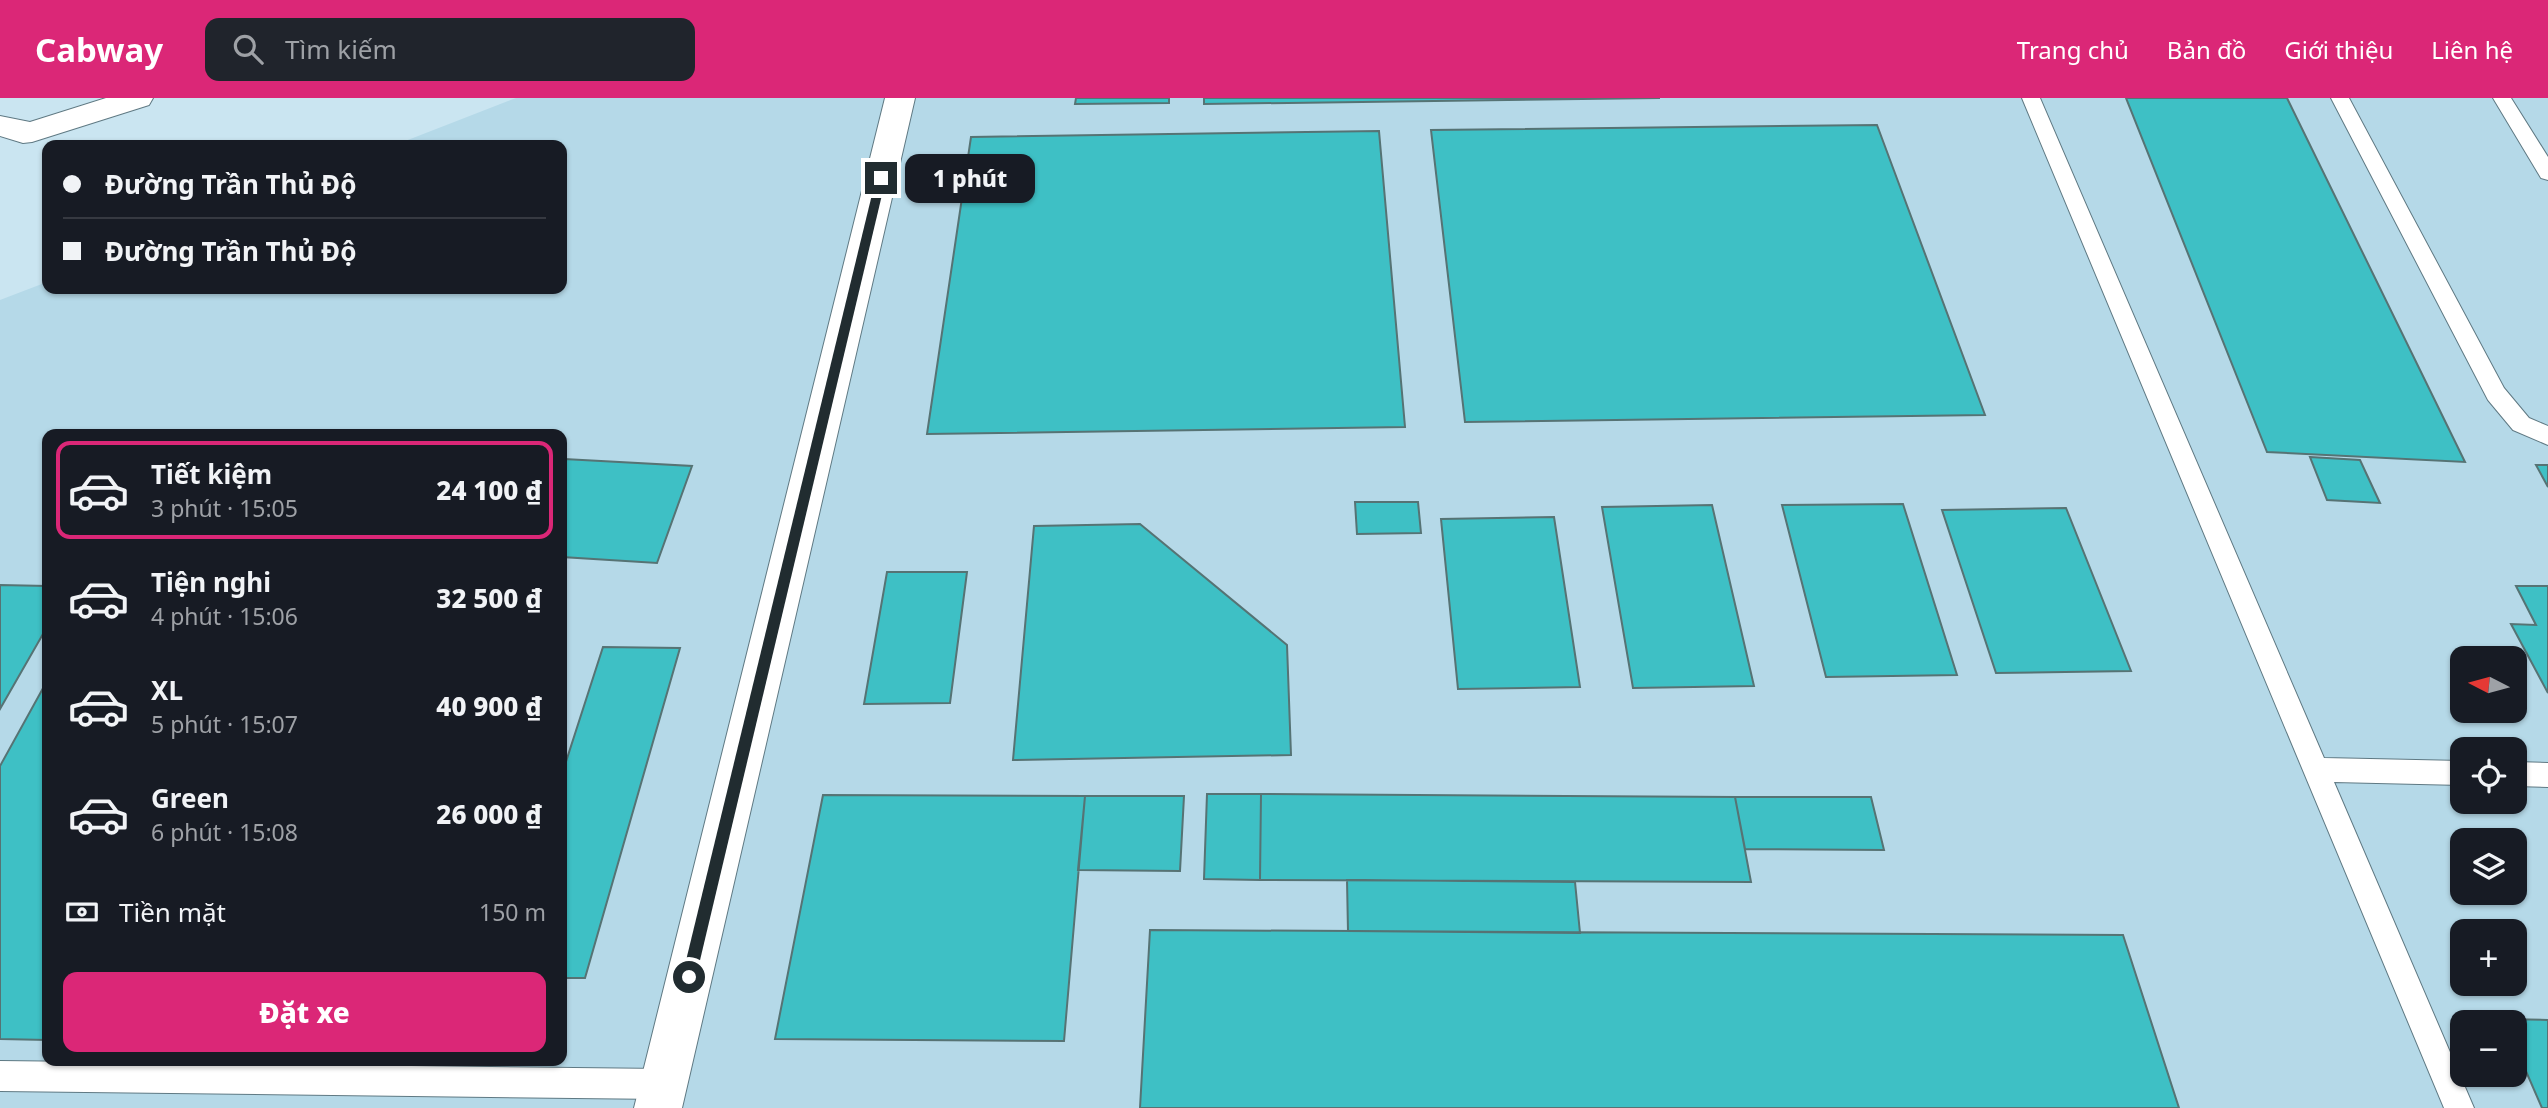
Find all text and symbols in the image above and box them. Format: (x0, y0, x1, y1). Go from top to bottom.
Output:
search box (205, 18, 695, 81)
text: Cabway (35, 27, 163, 72)
icon: search (229, 30, 267, 68)
text: Tìm kiếm (285, 31, 397, 67)
text: Trang chủ (2017, 33, 2129, 66)
text: Bản đồ (2167, 33, 2246, 66)
text: Giới thiệu (2284, 33, 2393, 66)
text: Liên hệ (2431, 33, 2513, 66)
callout: 1 phút (906, 154, 1035, 202)
route end (865, 162, 897, 194)
text: 1 phút (933, 162, 1007, 194)
text: Đường Trần Thủ Độ (105, 166, 356, 202)
text: Đường Trần Thủ Độ (105, 233, 356, 269)
text: Tiết kiệm (151, 456, 272, 492)
icon: car (67, 459, 130, 522)
text: 24 100 ₫ (436, 472, 542, 508)
text: 3 phút · 15:05 (151, 492, 298, 524)
text: Tiện nghi (151, 564, 271, 600)
icon: car (67, 567, 130, 630)
text: 32 500 ₫ (436, 580, 542, 616)
text: 4 phút · 15:06 (151, 600, 298, 632)
north arrow (2450, 646, 2527, 723)
map controls (2450, 646, 2527, 1087)
text: XL (151, 672, 183, 708)
icon: car (67, 675, 130, 738)
text: 40 900 ₫ (436, 688, 542, 724)
text: 5 phút · 15:07 (151, 708, 298, 740)
button: locate (2450, 737, 2527, 814)
text: Green (151, 780, 229, 816)
icon: car (67, 783, 130, 846)
text: 26 000 ₫ (436, 796, 542, 832)
text: 6 phút · 15:08 (151, 816, 298, 848)
button: layers (2450, 828, 2527, 905)
icon: cash (63, 893, 101, 931)
text: Tiền mặt (119, 894, 226, 930)
text: 150 m (479, 896, 546, 928)
button: + (2450, 919, 2527, 996)
route start (673, 961, 705, 993)
button: Đặt xe (63, 972, 546, 1052)
button: − (2450, 1010, 2527, 1087)

